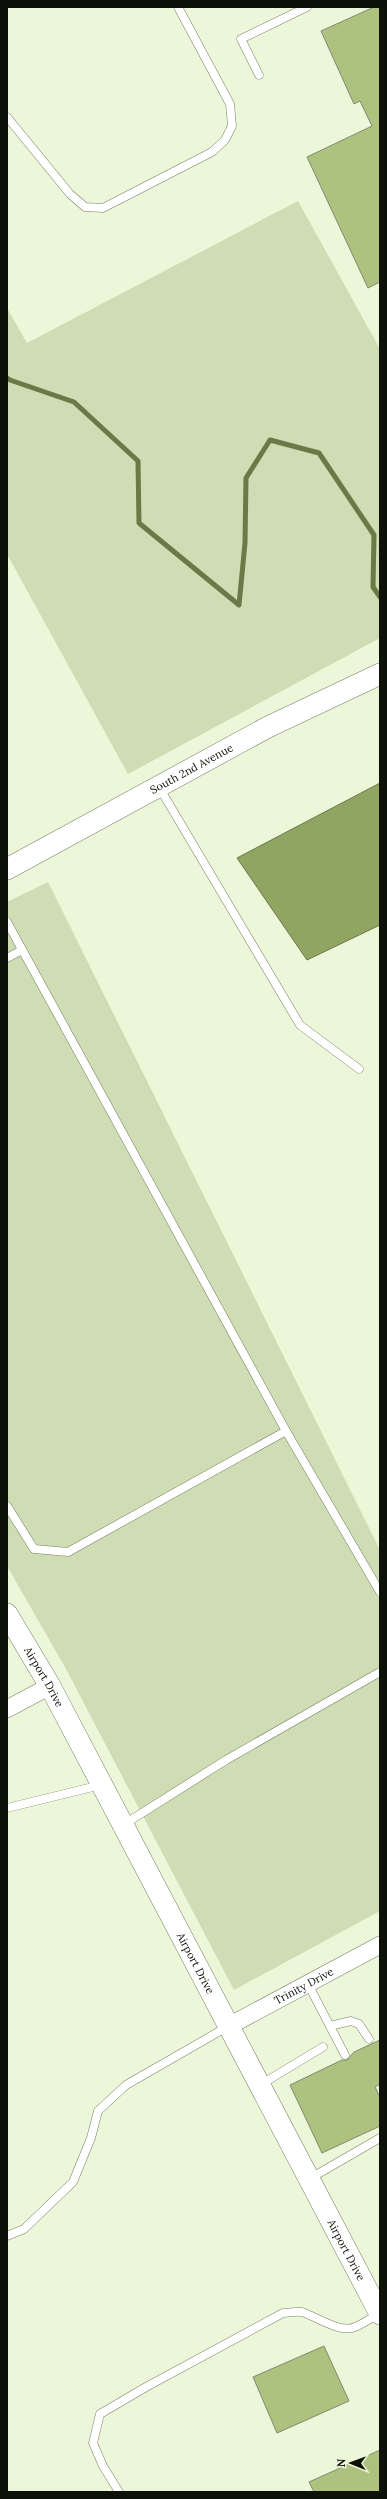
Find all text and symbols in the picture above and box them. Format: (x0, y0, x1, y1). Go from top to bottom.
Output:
street label: South 2nd Avenue (147, 740, 235, 797)
street label: Airport Drive (21, 1643, 67, 1709)
street label: Airport Drive (173, 1929, 218, 1996)
street label: Trinity Drive (272, 1964, 336, 2007)
street label: Airport Drive (324, 2216, 368, 2283)
north arrow (331, 2443, 371, 2483)
text: N (334, 2458, 348, 2467)

